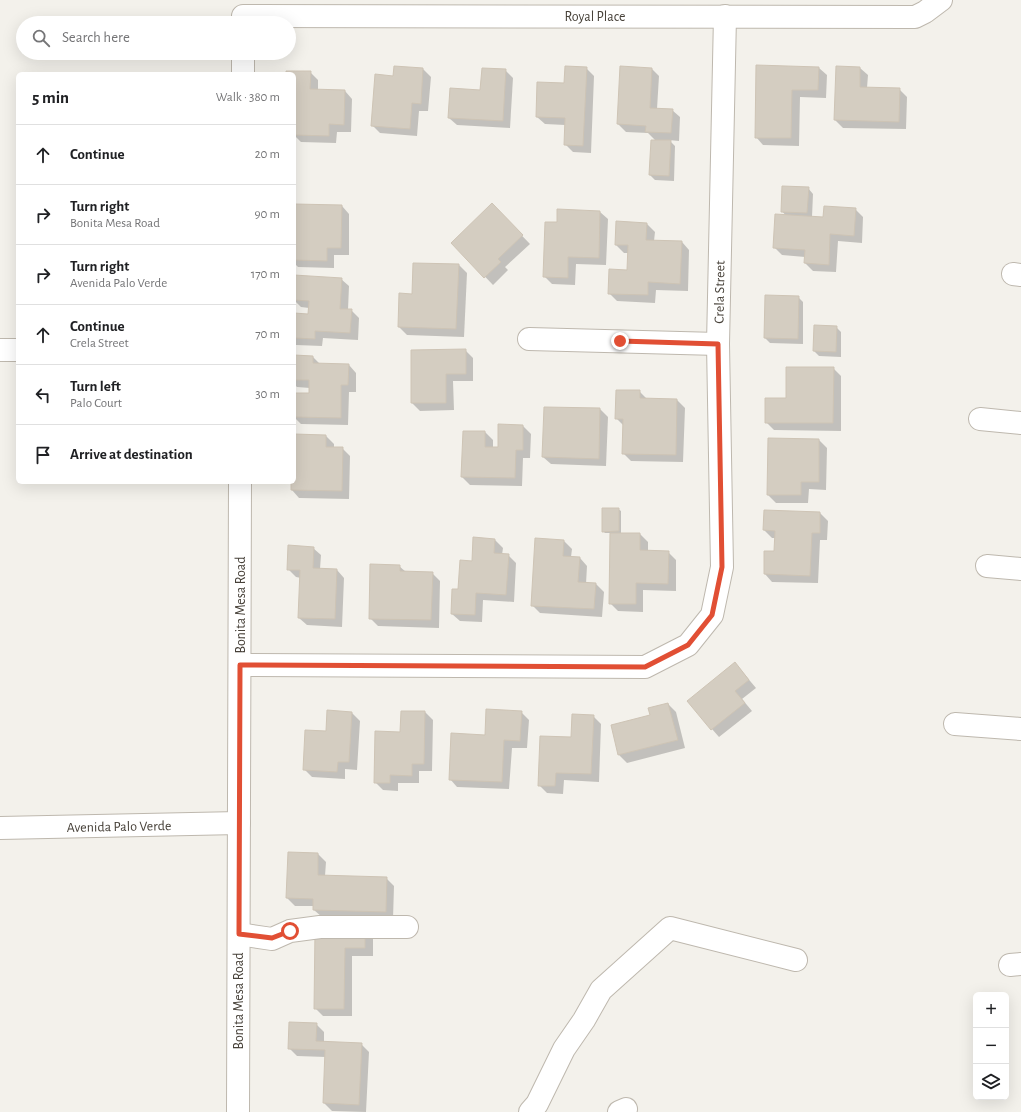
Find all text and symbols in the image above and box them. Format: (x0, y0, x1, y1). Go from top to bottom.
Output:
street label: Royal Place (565, 10, 625, 24)
search box (16, 16, 296, 60)
icon: search (30, 27, 52, 49)
text: Search here (62, 30, 130, 45)
text: 5 min (32, 89, 69, 106)
text: Walk · 380 m (216, 91, 280, 104)
icon: ahead (32, 144, 54, 166)
text: Continue (70, 147, 125, 162)
text: 20 m (255, 148, 280, 161)
text: Turn right (70, 199, 129, 214)
icon: right (32, 204, 54, 226)
text: 90 m (254, 208, 280, 221)
text: Bonita Mesa Road (70, 217, 160, 230)
text: Turn right (70, 259, 129, 274)
street label: Crela Street (712, 260, 728, 324)
icon: right (32, 264, 54, 286)
text: 170 m (251, 268, 280, 281)
text: Avenida Palo Verde (70, 277, 167, 290)
text: Continue (70, 319, 125, 334)
icon: ahead (32, 324, 54, 346)
text: 70 m (255, 328, 280, 341)
route end (611, 332, 629, 350)
text: Crela Street (70, 337, 129, 350)
text: Turn left (70, 379, 121, 394)
icon: left (32, 384, 54, 406)
text: 30 m (255, 388, 280, 401)
text: Palo Court (70, 397, 122, 410)
icon: arrive (32, 444, 54, 466)
text: Arrive at destination (70, 447, 193, 462)
street label: Bonita Mesa Road (234, 557, 248, 654)
street label: Avenida Palo Verde (67, 819, 171, 835)
route start (281, 922, 299, 940)
street label: Bonita Mesa Road (232, 953, 246, 1050)
map controls (973, 992, 1009, 1100)
button: + (973, 992, 1009, 1028)
button: − (973, 1028, 1009, 1064)
button: layers (973, 1064, 1009, 1100)

